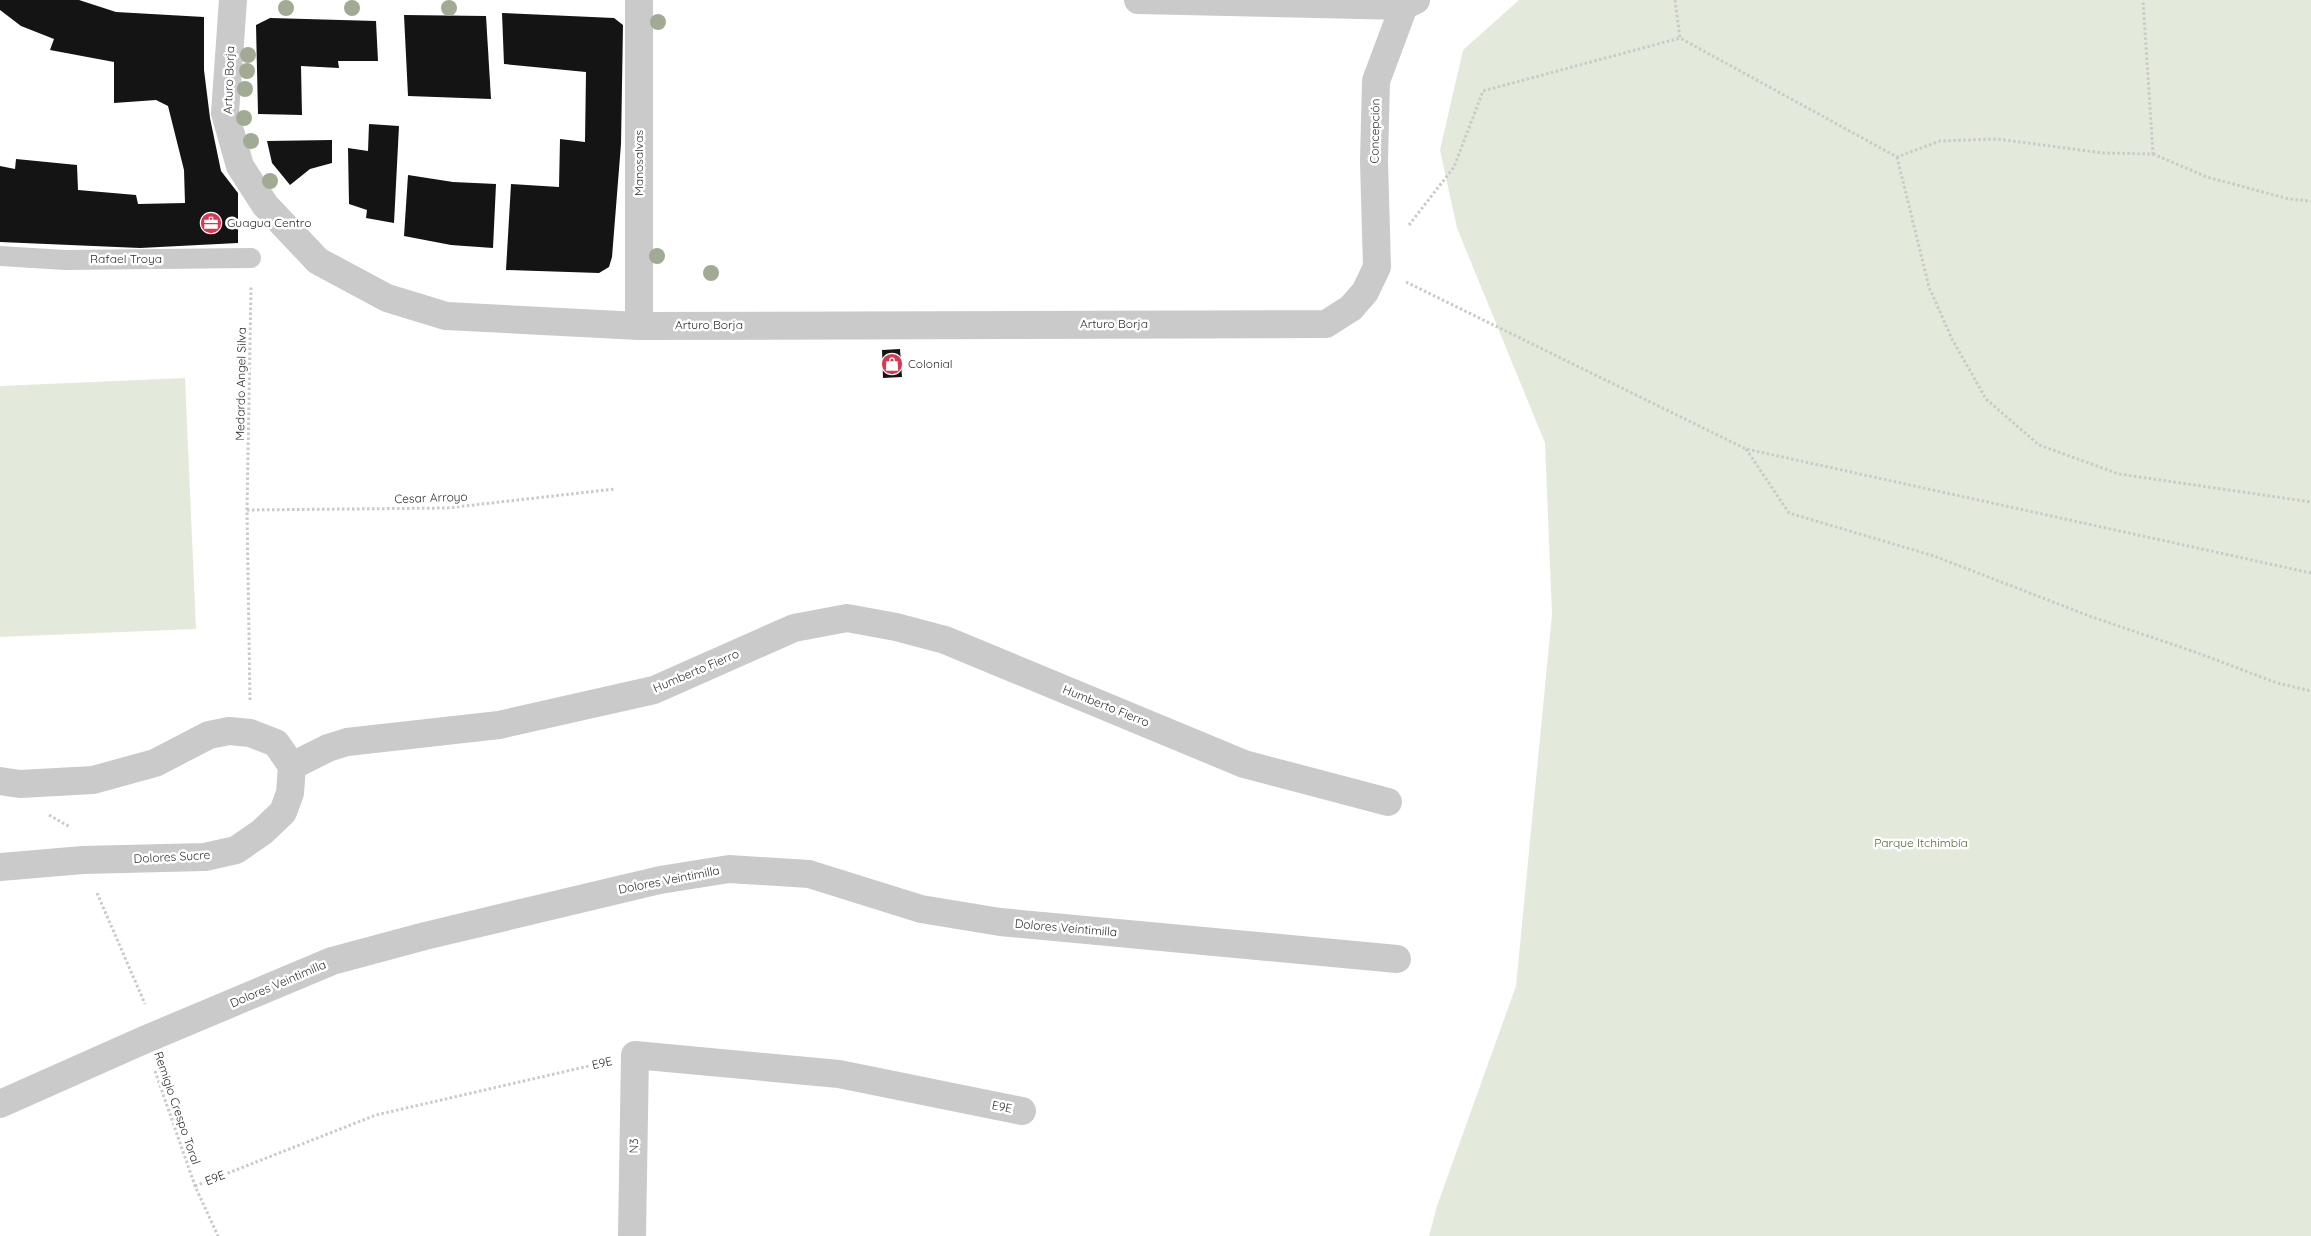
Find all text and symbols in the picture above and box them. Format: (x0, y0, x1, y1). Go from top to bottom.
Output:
street label: Arturo Borja (220, 46, 237, 114)
street label: Concepción (1366, 98, 1383, 164)
street label: Manosalvas (631, 130, 646, 196)
office icon: Guagua Centro (199, 211, 223, 235)
place label: Guagua Centro (227, 215, 311, 230)
street label: Rafael Troya (90, 251, 162, 266)
street label: Arturo Borja (1080, 316, 1148, 331)
street label: Arturo Borja (675, 317, 743, 332)
street label: Medardo Angel Silva (232, 327, 249, 441)
shop icon: Colonial (880, 352, 904, 376)
place label: Colonial (908, 356, 953, 371)
street label: Cesar Arroyo (394, 489, 468, 506)
street label: Humberto Fierro (651, 646, 741, 695)
street label: Humberto Fierro (1061, 681, 1152, 730)
park label: Parque Itchimbía (1874, 835, 1968, 850)
street label: Dolores Sucre (133, 847, 211, 866)
street label: Dolores Veintimilla (617, 862, 721, 897)
street label: Dolores Veintimilla (1014, 916, 1118, 939)
street label: Dolores Veintimilla (228, 957, 328, 1011)
street label: Remigio Crespo Toral (151, 1049, 204, 1166)
street label: E9E (590, 1053, 614, 1072)
street label: E9E (991, 1097, 1014, 1116)
street label: N3 (626, 1138, 641, 1154)
street label: E9E (203, 1167, 227, 1188)

